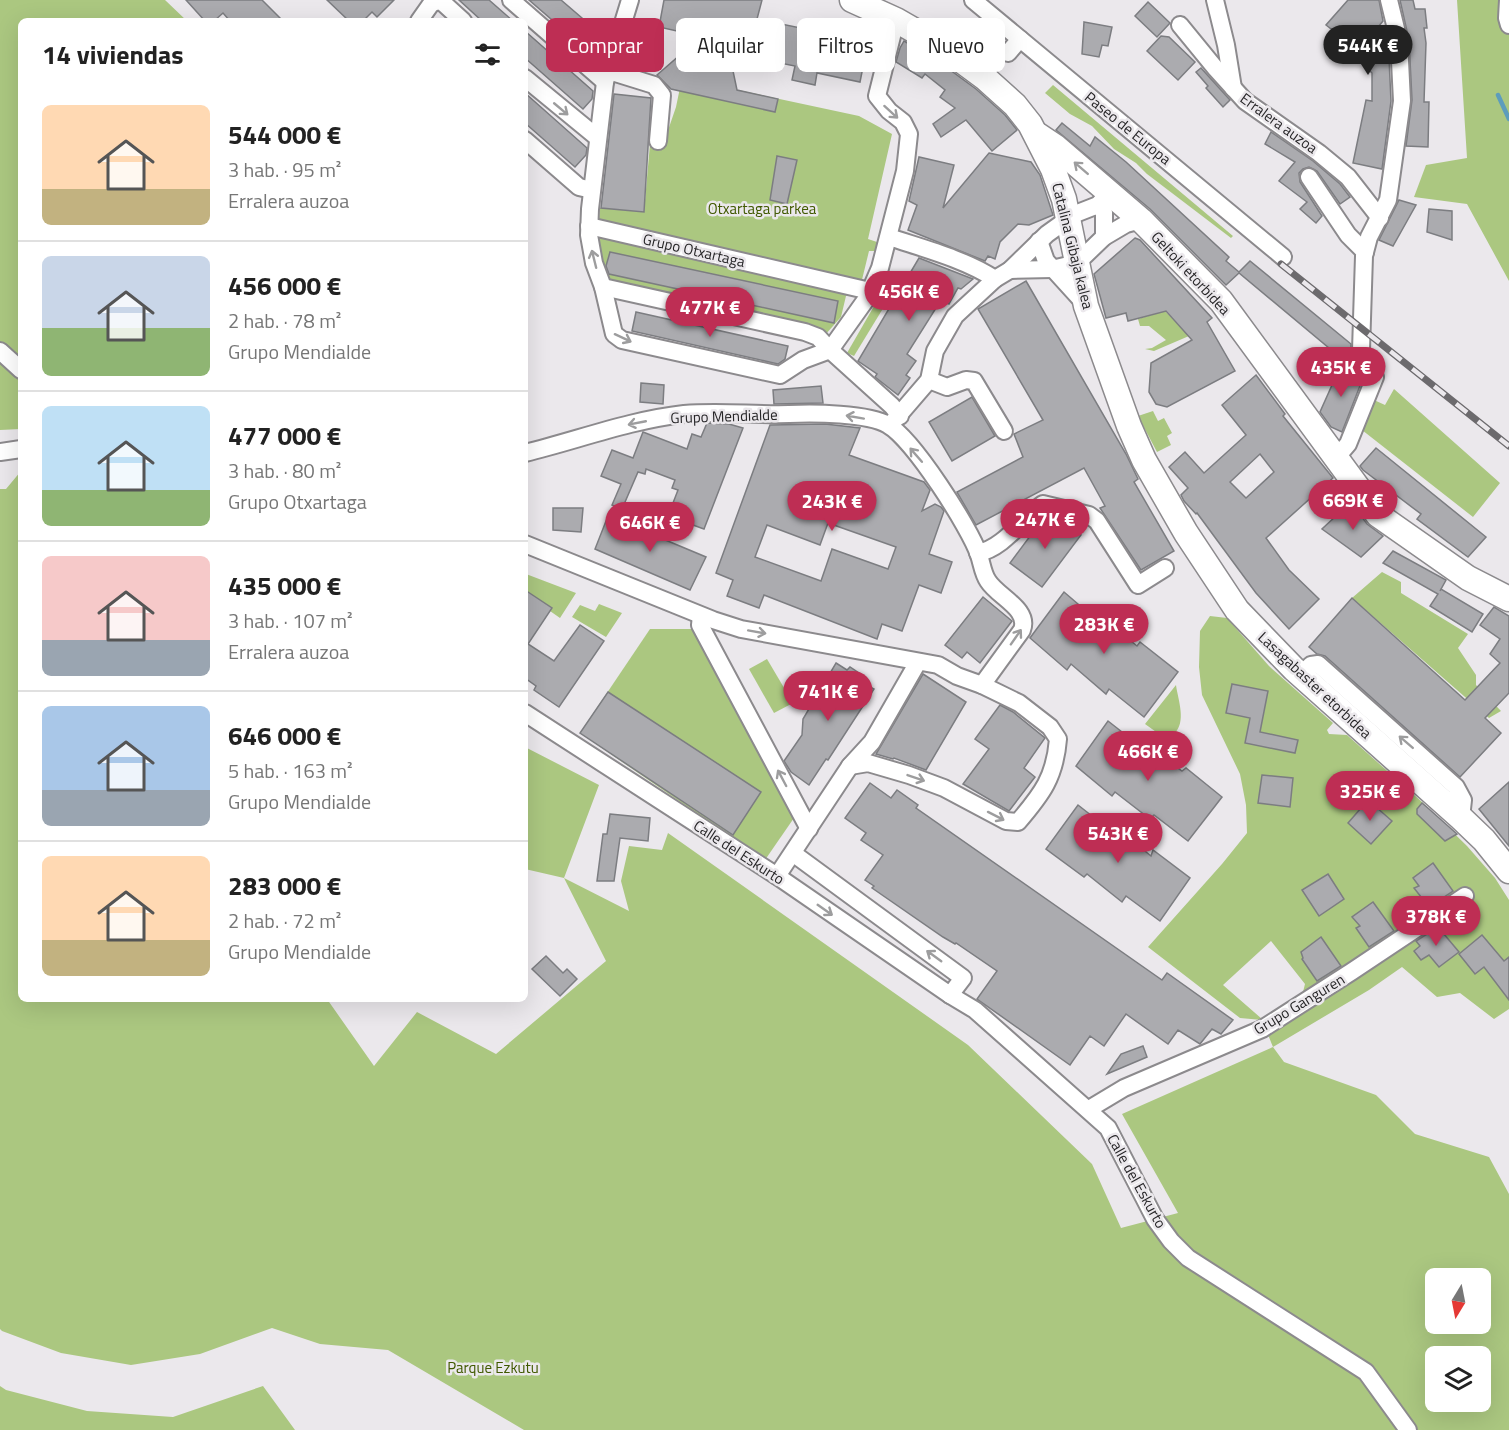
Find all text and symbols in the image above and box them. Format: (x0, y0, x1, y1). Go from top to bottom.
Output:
chip: Comprar (546, 18, 664, 72)
chip: Alquilar (676, 18, 785, 72)
chip: Filtros (797, 18, 895, 72)
chip: Nuevo (907, 18, 1005, 72)
pin: 544K € (1319, 25, 1417, 76)
text: 544K € (1337, 29, 1399, 60)
text: 14 viviendas (42, 35, 184, 74)
icon: filters (471, 38, 504, 71)
street label: Paseo de Europa (1080, 86, 1177, 170)
street label: Erralera auzoa (1235, 87, 1323, 159)
one-way arrow (553, 102, 569, 115)
one-way arrow (884, 105, 899, 119)
text: 544 000 € (228, 115, 341, 154)
icon: home (90, 129, 162, 201)
text: 3 hab. · 95 m² (228, 154, 341, 185)
one-way arrow (1074, 161, 1089, 175)
street label: Catalina Gibaja kalea (1046, 180, 1100, 312)
text: Erralera auzoa (228, 185, 349, 216)
park label: Otxartaga parkea (708, 197, 817, 220)
street label: Geltoki etorbidea (1146, 226, 1236, 320)
street label: Grupo Otxartaga (641, 227, 748, 273)
one-way arrow (587, 250, 599, 269)
text: 456 000 € (228, 266, 341, 305)
pin: 456K € (860, 271, 958, 322)
text: 456K € (878, 275, 940, 306)
icon: home (90, 280, 162, 352)
pin: 477K € (661, 287, 759, 338)
text: 477K € (679, 291, 741, 322)
text: 2 hab. · 78 m² (228, 305, 341, 336)
one-way arrow (614, 333, 632, 344)
text: Grupo Mendialde (228, 336, 371, 367)
pin: 435K € (1292, 347, 1390, 398)
text: 435K € (1310, 351, 1372, 382)
street label: Grupo Mendialde (670, 403, 778, 429)
one-way arrow (846, 411, 866, 422)
text: 477 000 € (228, 416, 341, 455)
one-way arrow (628, 418, 647, 429)
icon: home (90, 430, 162, 502)
one-way arrow (909, 448, 923, 463)
text: 3 hab. · 80 m² (228, 455, 341, 486)
pin: 669K € (1304, 480, 1402, 531)
pin: 243K € (783, 481, 881, 532)
text: 669K € (1322, 484, 1384, 515)
text: 243K € (801, 485, 863, 516)
text: Grupo Otxartaga (228, 486, 367, 517)
pin: 247K € (996, 499, 1094, 550)
pin: 646K € (601, 502, 699, 553)
text: 247K € (1014, 503, 1076, 534)
text: 646K € (619, 506, 681, 537)
text: 435 000 € (228, 566, 341, 605)
icon: home (90, 580, 162, 652)
pin: 283K € (1055, 604, 1153, 655)
text: 3 hab. · 107 m² (228, 605, 353, 636)
text: 283K € (1073, 608, 1135, 639)
one-way arrow (747, 626, 766, 637)
street label: Lasagabaster etorbidea (1253, 626, 1377, 744)
one-way arrow (1010, 630, 1022, 646)
text: Erralera auzoa (228, 636, 349, 667)
pin: 741K € (779, 671, 877, 722)
text: 741K € (797, 675, 859, 706)
text: 646 000 € (228, 716, 341, 755)
icon: home (90, 730, 162, 802)
pin: 466K € (1099, 731, 1197, 782)
text: 466K € (1117, 735, 1179, 766)
one-way arrow (1399, 735, 1414, 749)
text: 5 hab. · 163 m² (228, 755, 353, 786)
one-way arrow (776, 769, 787, 787)
pin: 325K € (1321, 771, 1419, 822)
one-way arrow (906, 773, 925, 784)
text: 325K € (1339, 775, 1401, 806)
text: Grupo Mendialde (228, 786, 371, 817)
one-way arrow (986, 811, 1004, 822)
pin: 543K € (1069, 813, 1167, 864)
street label: Calle del Eskurto (689, 814, 789, 890)
text: 543K € (1087, 817, 1149, 848)
text: 283 000 € (228, 866, 341, 905)
icon: home (90, 880, 162, 952)
pin: 378K € (1387, 896, 1485, 947)
text: 378K € (1405, 900, 1467, 931)
one-way arrow (817, 904, 833, 916)
text: 2 hab. · 72 m² (228, 905, 341, 936)
text: Grupo Mendialde (228, 936, 371, 967)
one-way arrow (926, 950, 942, 962)
street label: Grupo Ganguren (1249, 968, 1349, 1040)
street label: Calle del Eskurto (1102, 1130, 1172, 1232)
north arrow (1425, 1268, 1491, 1334)
map controls (1425, 1268, 1491, 1412)
button: layers (1425, 1346, 1491, 1412)
park label: Parque Ezkutu (447, 1356, 539, 1379)

